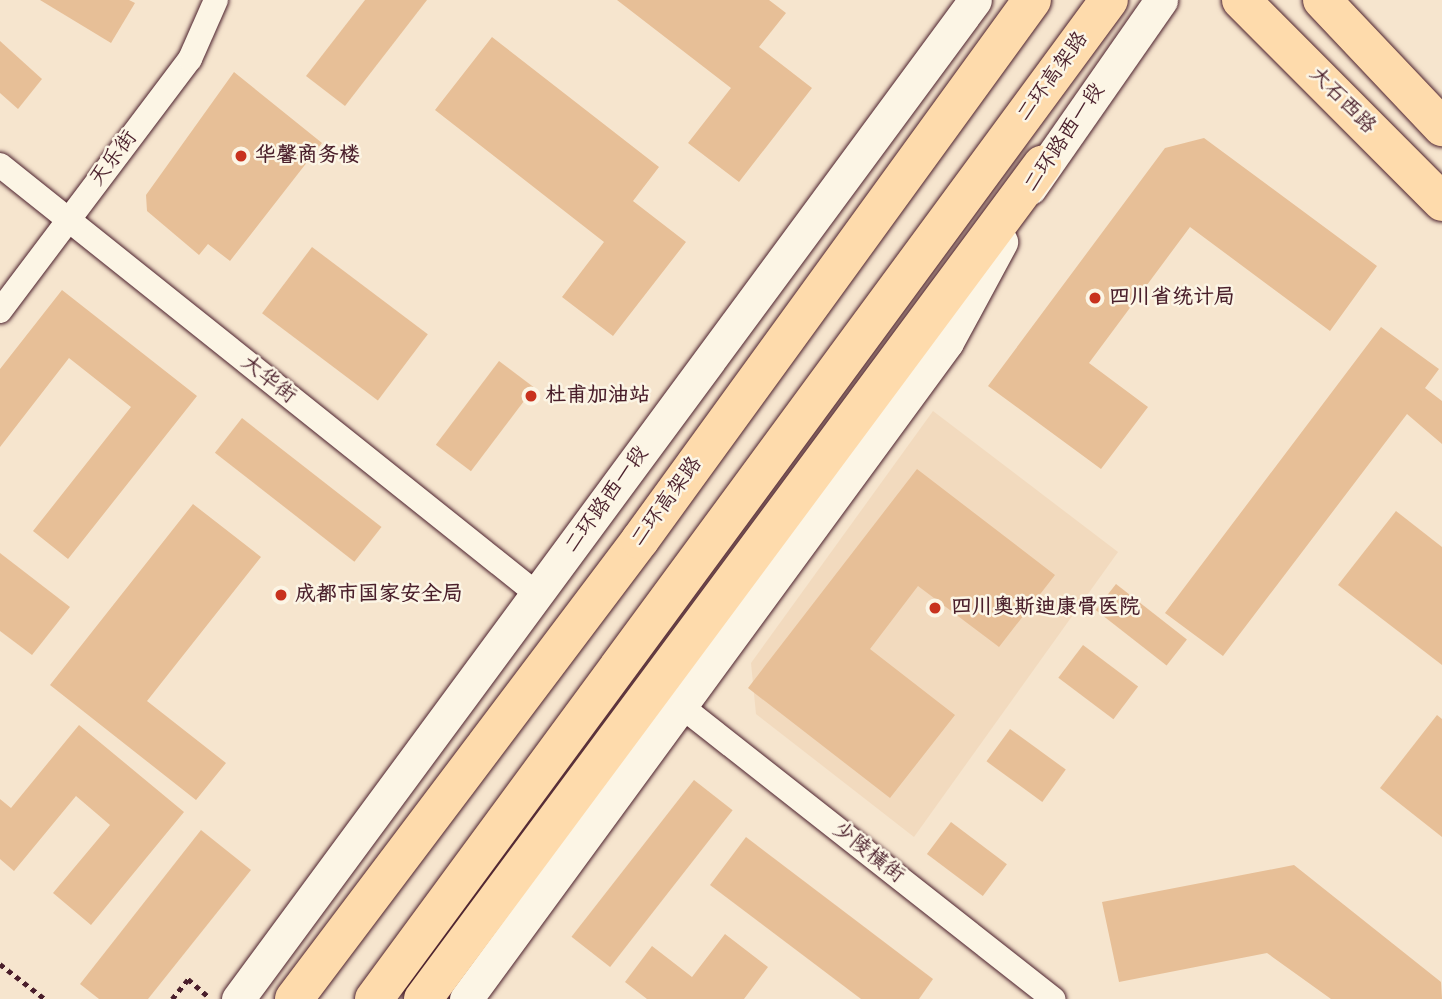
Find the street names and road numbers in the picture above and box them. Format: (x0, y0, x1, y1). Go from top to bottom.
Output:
street label: 二环高架路 (1012, 27, 1094, 127)
street label: 大石西路 (1303, 62, 1381, 140)
street label: 二环路西一段 (1019, 79, 1111, 197)
street label: 天乐街 (85, 126, 143, 192)
street label: 大华街 (235, 351, 301, 409)
street label: 二环路西一段 (560, 442, 654, 558)
street label: 二环高架路 (626, 452, 708, 552)
street label: 少陵横街 (827, 817, 909, 889)

